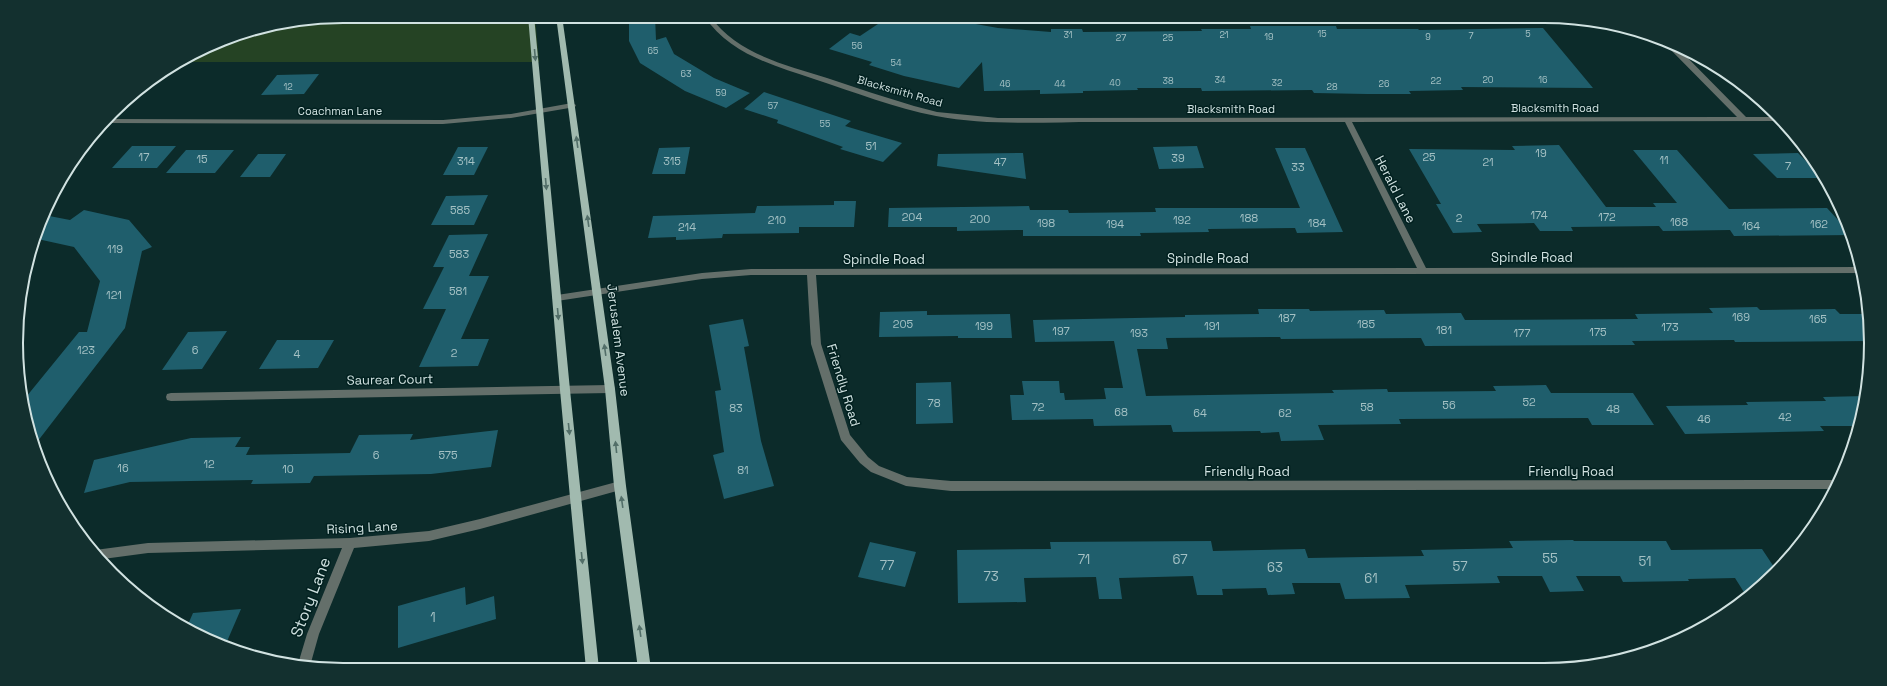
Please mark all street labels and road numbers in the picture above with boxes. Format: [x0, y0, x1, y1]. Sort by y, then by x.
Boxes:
street label: Blacksmith Road [856, 72, 944, 110]
street label: Blacksmith Road [1511, 101, 1599, 115]
street label: Blacksmith Road [1187, 102, 1275, 116]
street label: Coachman Lane [298, 104, 382, 118]
street label: Herald Lane [1371, 153, 1420, 226]
street label: Spindle Road [1491, 249, 1573, 266]
street label: Spindle Road [1167, 250, 1249, 267]
street label: Spindle Road [843, 251, 925, 268]
street label: Jerusalem Avenue [603, 283, 634, 397]
street label: Friendly Road [823, 342, 864, 429]
street label: Saurear Court [347, 370, 433, 389]
street label: Friendly Road [1204, 463, 1290, 480]
street label: Friendly Road [1528, 463, 1614, 480]
street label: Rising Lane [326, 517, 398, 538]
street label: Story Lane [286, 554, 335, 640]

